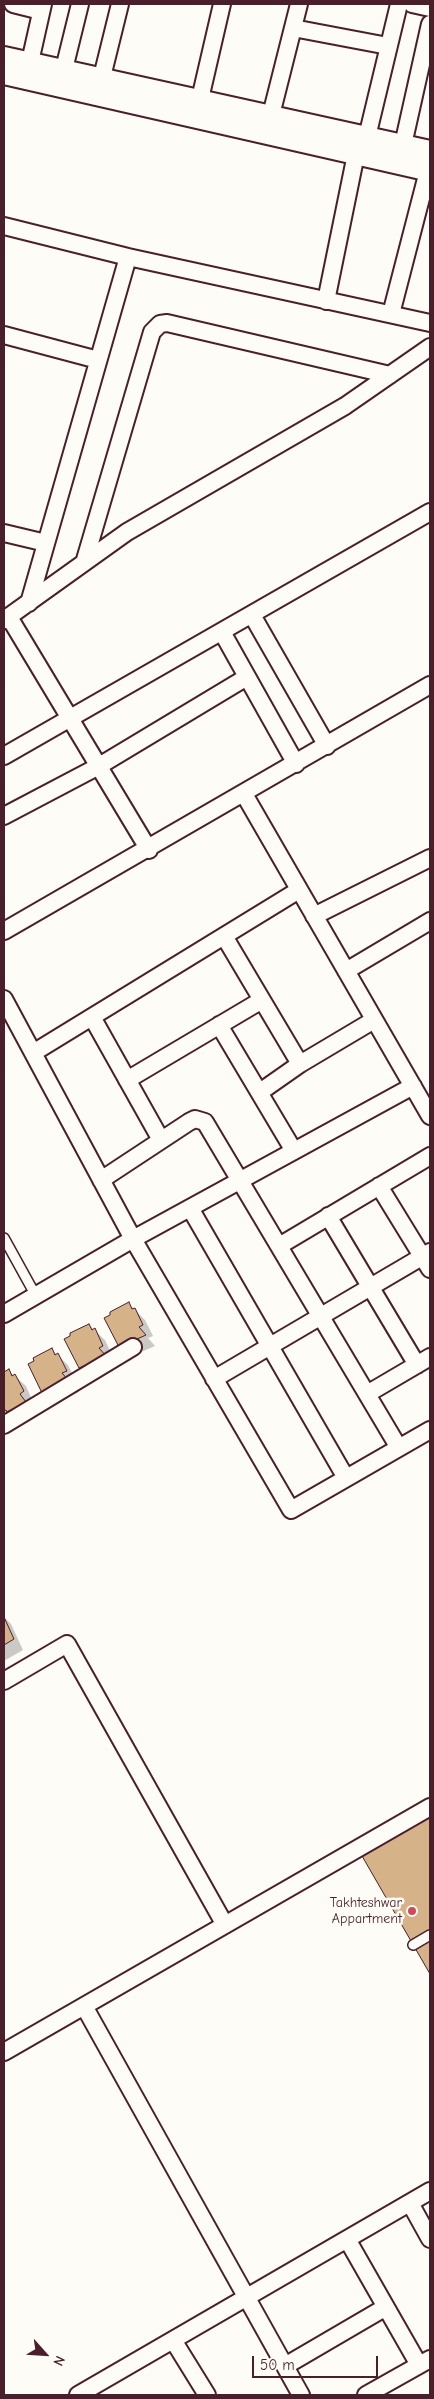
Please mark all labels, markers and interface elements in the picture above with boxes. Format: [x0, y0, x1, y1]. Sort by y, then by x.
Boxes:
place label: Takhteshwar Appartment [330, 1895, 402, 1928]
marker: Takhteshwar Appartment [406, 1905, 418, 1917]
north arrow [20, 2329, 70, 2379]
scale bar [254, 2346, 380, 2378]
text: N [49, 2353, 69, 2369]
text: 50 m [260, 2356, 295, 2374]

